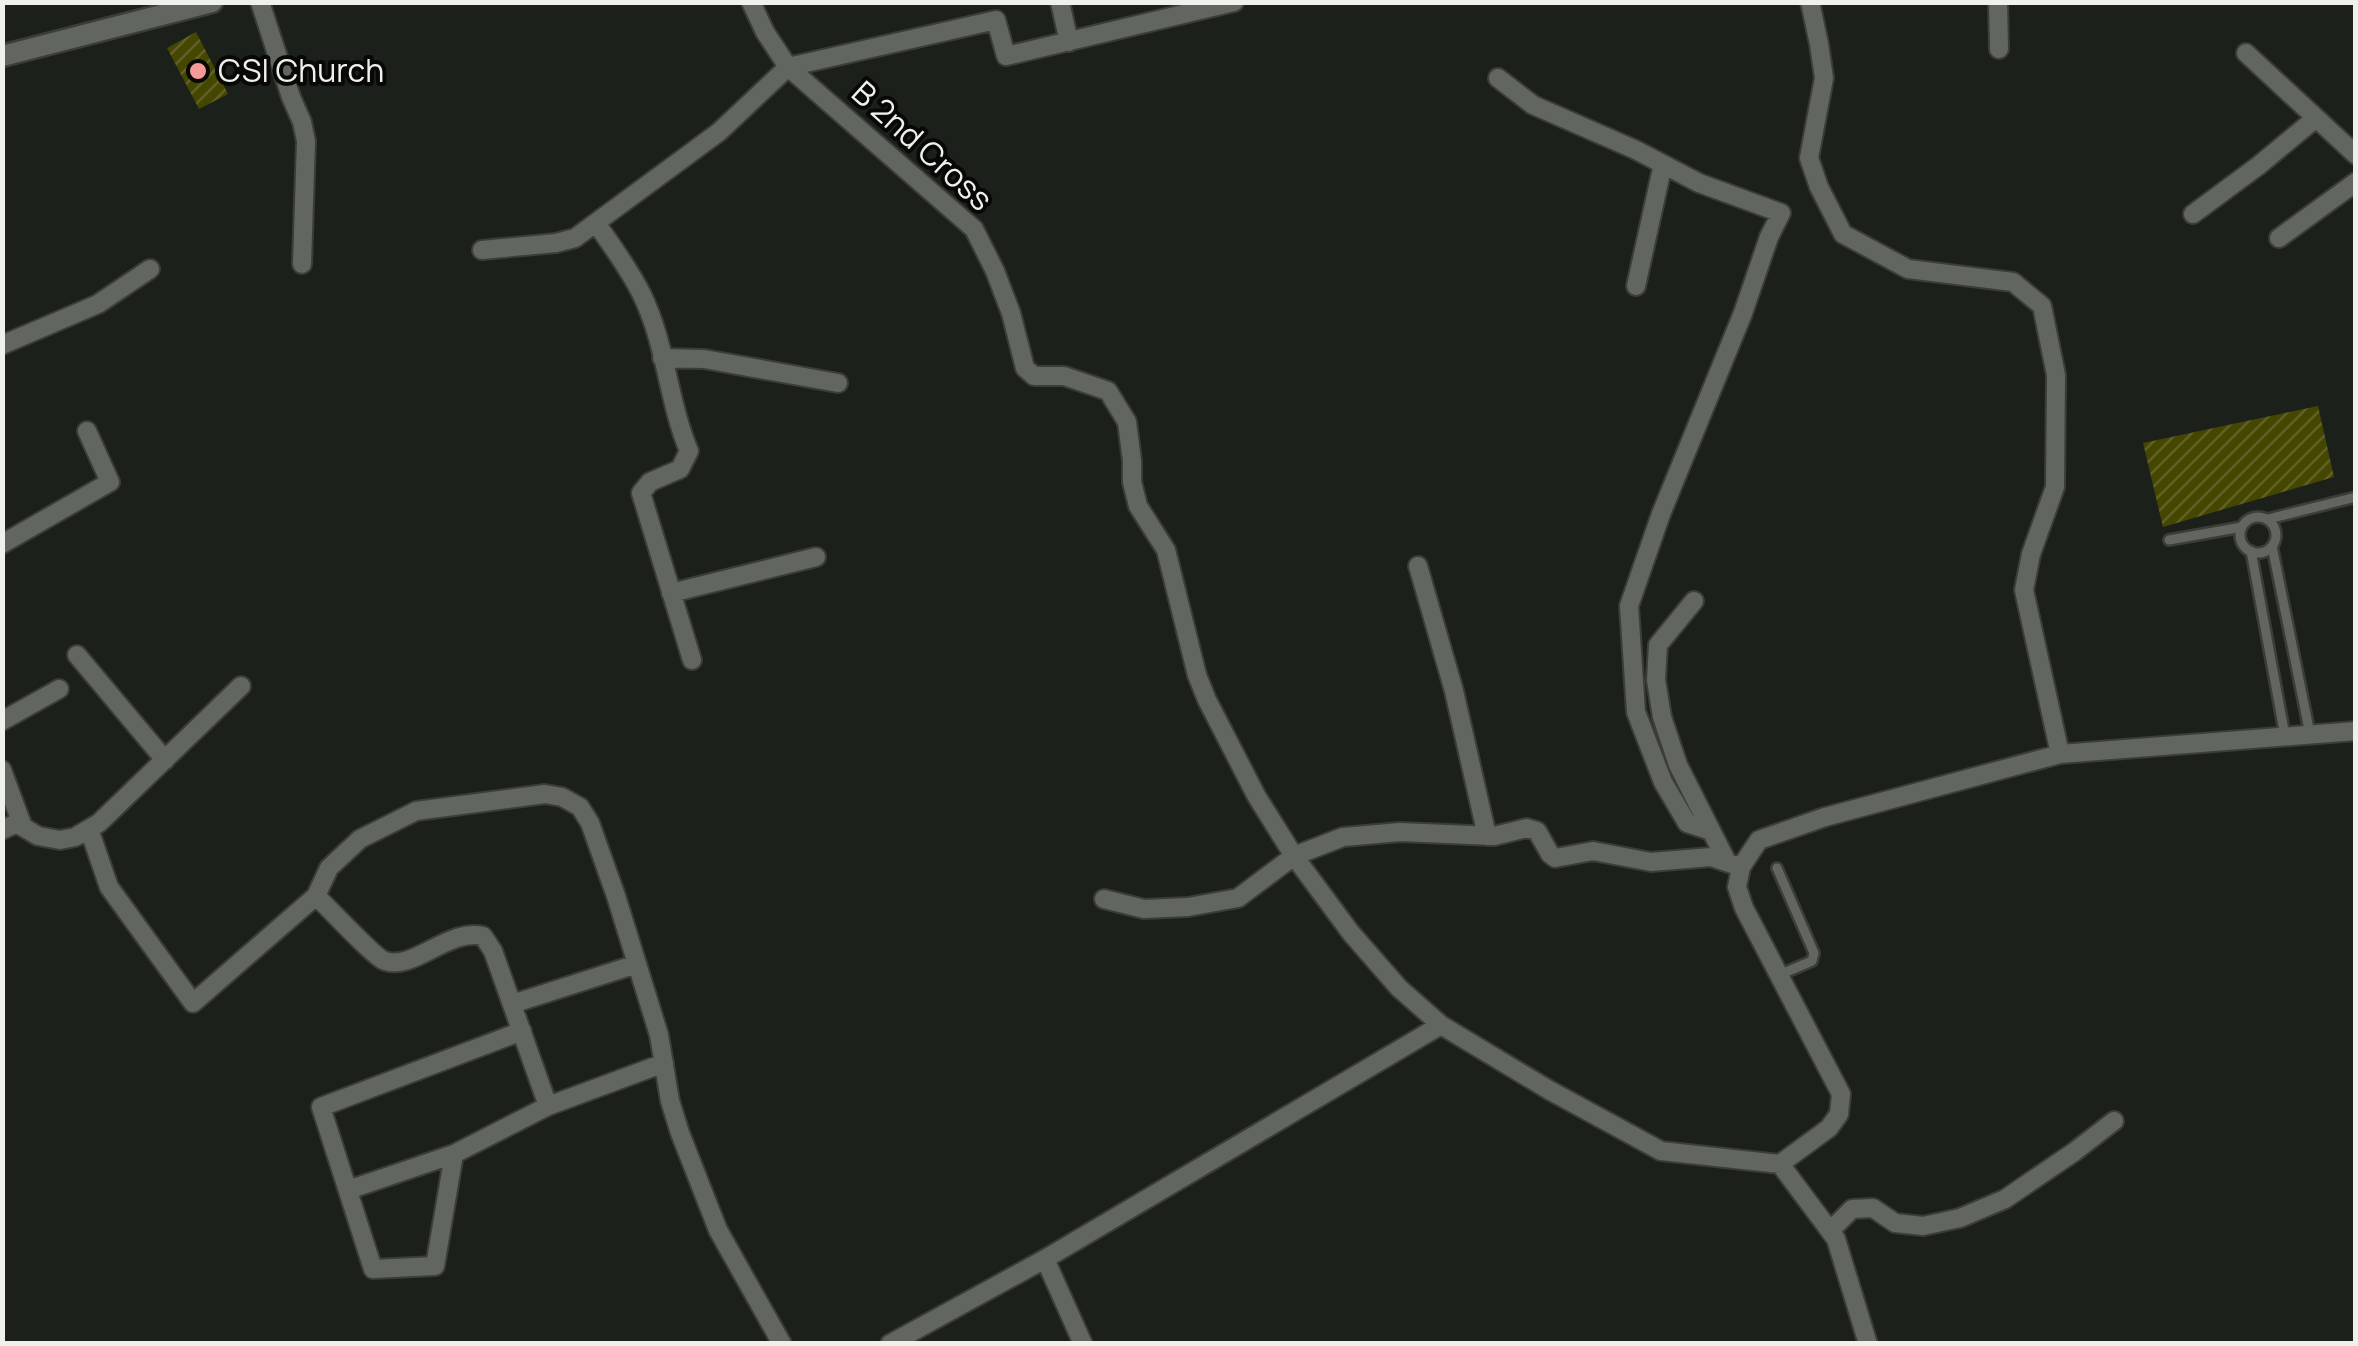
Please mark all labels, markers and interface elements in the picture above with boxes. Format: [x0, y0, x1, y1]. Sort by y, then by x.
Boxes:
place label: CSI Church [218, 48, 384, 92]
marker: CSI Church [187, 60, 209, 82]
street label: B 2nd Cross [843, 70, 1002, 220]

